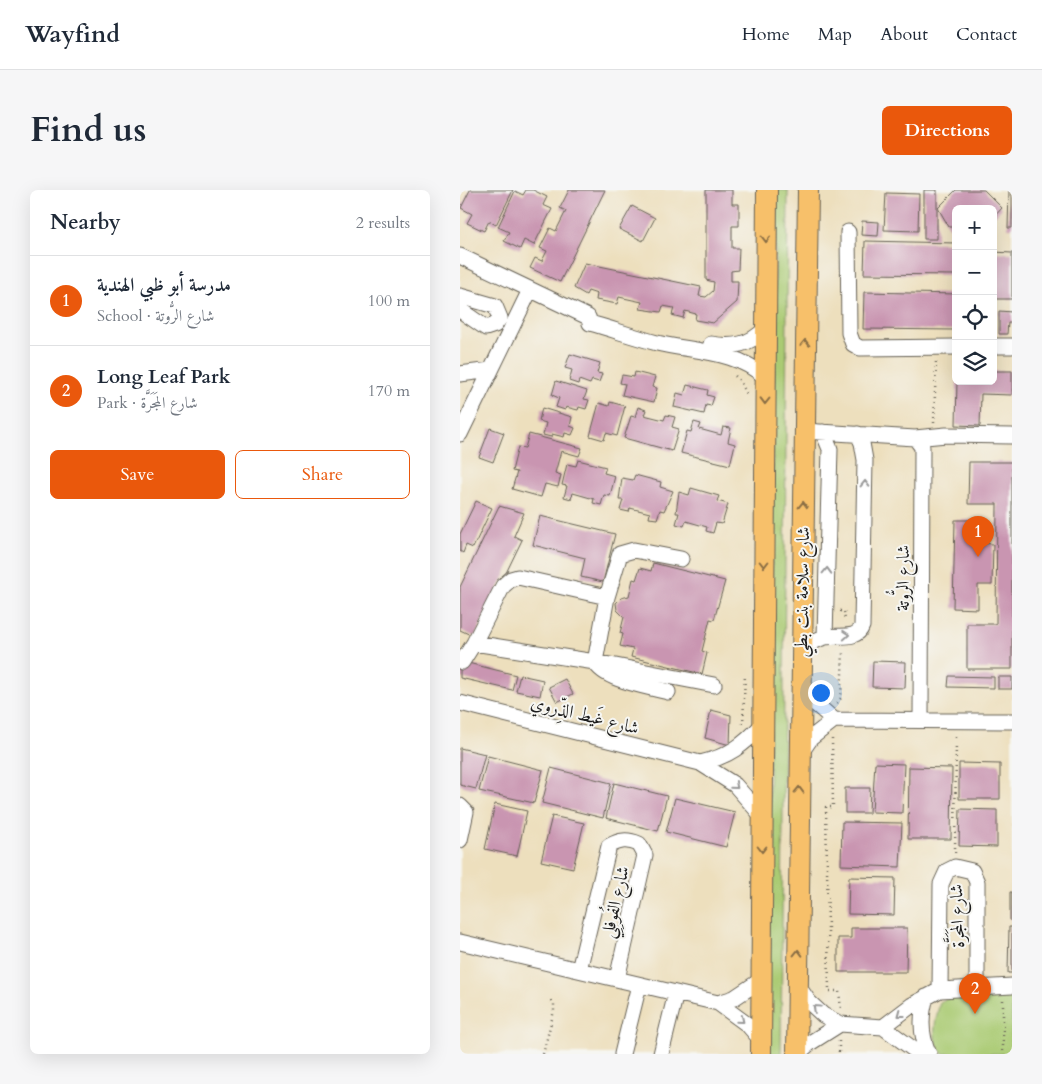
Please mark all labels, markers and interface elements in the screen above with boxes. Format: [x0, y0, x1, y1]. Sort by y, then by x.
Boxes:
text: Wayfind [25, 18, 120, 51]
text: Home [742, 22, 790, 47]
text: Map [818, 22, 852, 47]
text: About [880, 22, 928, 47]
text: Contact [956, 22, 1017, 47]
text: Find us [30, 106, 146, 154]
button: Directions [882, 106, 1012, 155]
map controls [952, 205, 997, 385]
button: + [952, 205, 997, 250]
text: Nearby [50, 208, 121, 237]
text: 2 results [356, 212, 410, 234]
one-way arrow [761, 235, 771, 243]
button: − [952, 250, 997, 295]
text: مدرسة أبو ظبي الهندية [97, 272, 231, 298]
text: 1 [62, 290, 70, 312]
text: 100 m [368, 290, 410, 312]
button: locate [952, 295, 997, 340]
text: School · شارع الرُّوتة [97, 305, 214, 327]
one-way arrow [800, 339, 810, 346]
button: layers [952, 340, 997, 385]
text: Long Leaf Park [97, 364, 230, 390]
text: 2 [62, 380, 70, 402]
text: 170 m [368, 380, 410, 402]
text: Park · شارع المَجَرَّة [97, 392, 198, 414]
one-way arrow [760, 398, 770, 405]
button: Save [50, 450, 225, 499]
button: Share [235, 450, 410, 499]
one-way arrow [859, 480, 870, 488]
one-way arrow [798, 501, 808, 509]
pin: 1 [962, 516, 994, 557]
street label: شارع سلامة بنت بطي [789, 527, 820, 658]
street label: شارع الرُّوتة [885, 545, 918, 611]
one-way arrow [759, 560, 769, 568]
one-way arrow [822, 567, 832, 574]
one-way arrow [842, 630, 850, 641]
your location [808, 680, 834, 706]
street label: شارع غَيط الذِّروي [528, 689, 642, 743]
one-way arrow [729, 780, 738, 789]
one-way arrow [794, 786, 805, 794]
one-way arrow [757, 845, 767, 853]
street label: شارع الفُوفِلِي [592, 863, 640, 942]
street label: شارع المَجَرَّة [941, 883, 973, 949]
one-way arrow [793, 949, 803, 956]
pin: 2 [959, 973, 991, 1014]
one-way arrow [812, 1005, 821, 1014]
one-way arrow [896, 1008, 906, 1017]
one-way arrow [736, 1014, 745, 1023]

